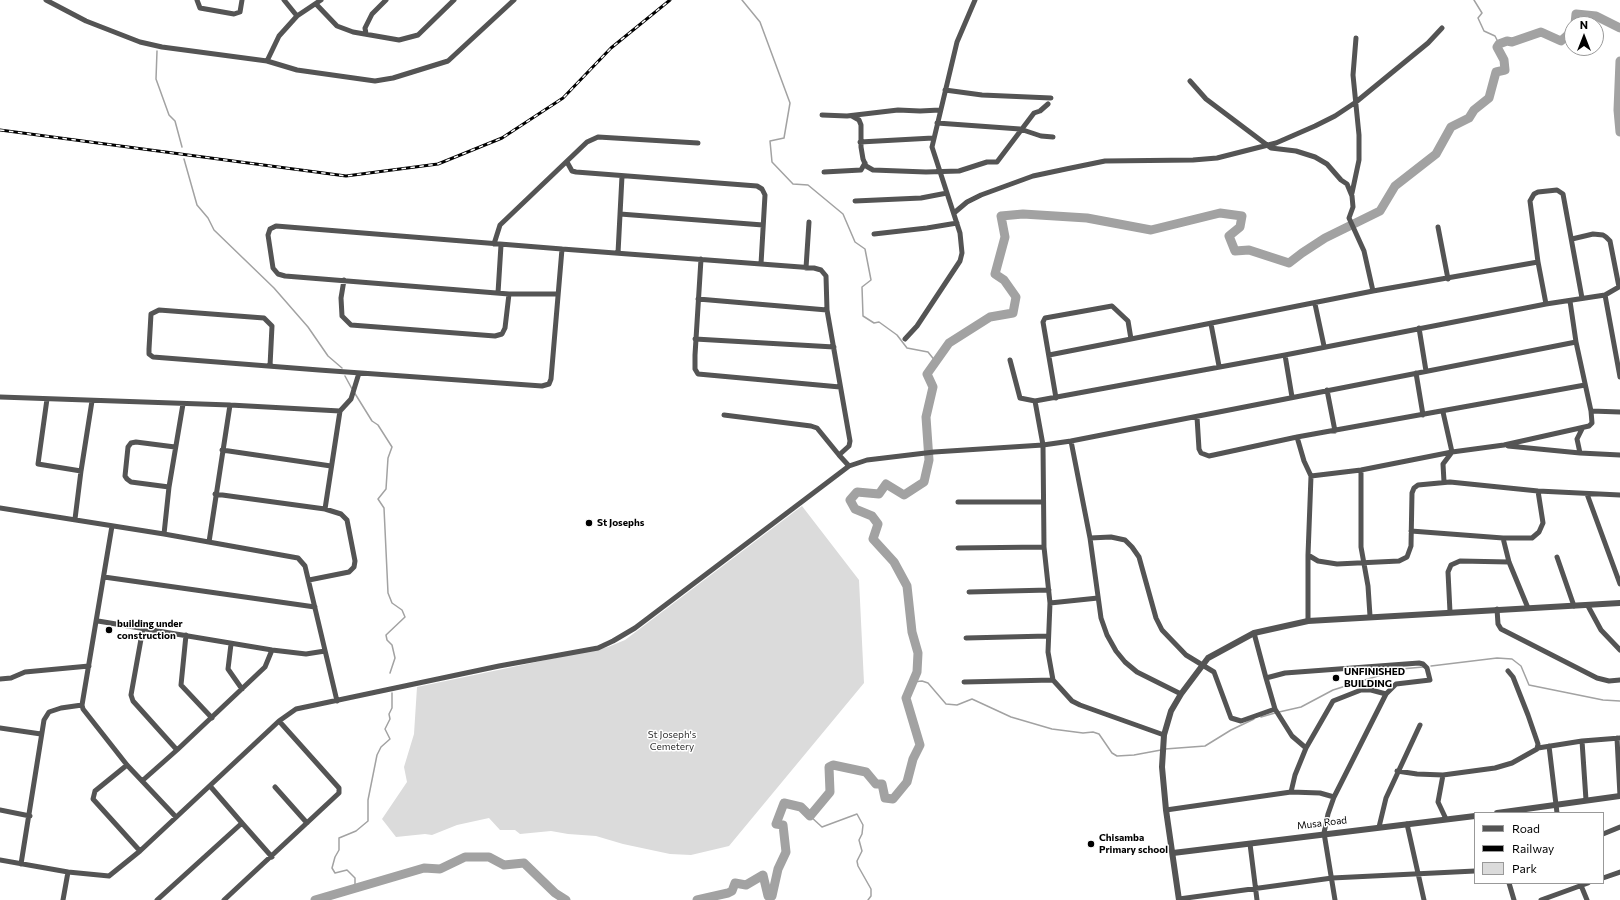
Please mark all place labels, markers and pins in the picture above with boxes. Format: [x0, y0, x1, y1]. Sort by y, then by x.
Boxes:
place label: St Josephs [597, 517, 644, 529]
marker: St Josephs [584, 518, 594, 528]
place label: building under construction [117, 618, 183, 642]
marker: building under construction [104, 625, 114, 635]
place label: UNFINISHED BUILDING [1344, 666, 1405, 690]
marker: UNFINISHED BUILDING [1331, 673, 1341, 683]
place label: Chisamba Primary school [1099, 832, 1168, 856]
marker: Chisamba Primary school [1086, 839, 1096, 849]

